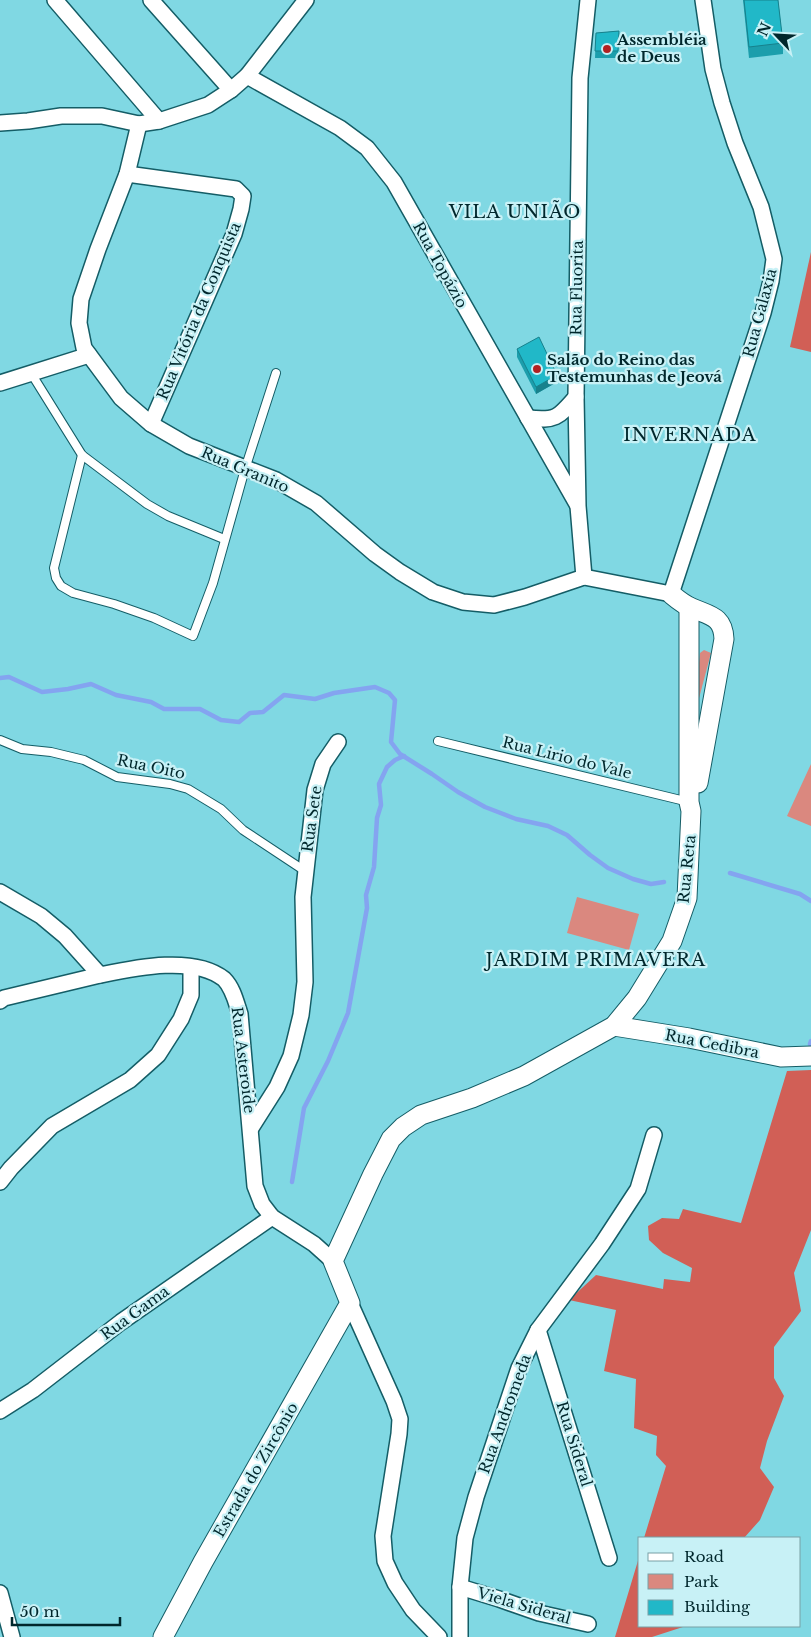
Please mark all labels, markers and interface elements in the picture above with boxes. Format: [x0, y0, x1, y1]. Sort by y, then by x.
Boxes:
north arrow [751, 10, 801, 60]
text: N [753, 20, 775, 39]
place label: Assembléia de Deus [616, 30, 707, 66]
marker: Assembléia de Deus [601, 43, 613, 55]
district label: VILA UNIÃO [448, 199, 581, 223]
street label: Rua Vitória da Conquista [152, 218, 245, 402]
street label: Rua Topázio [409, 218, 472, 311]
street label: Rua Fluorita [566, 239, 587, 336]
street label: Rua Galaxia [739, 266, 781, 359]
place label: Salão do Reino das Testemunhas de Jeová [547, 350, 722, 386]
marker: Salão do Reino das Testemunhas de Jeová [531, 363, 543, 375]
district label: INVERNADA [623, 424, 757, 446]
street label: Rua Granito [198, 442, 292, 497]
street label: Rua Lirio do Vale [501, 732, 634, 783]
street label: Rua Oito [115, 750, 187, 783]
street label: Rua Sete [297, 785, 326, 853]
street label: Rua Reta [673, 833, 700, 904]
district label: JARDIM PRIMAVERA [484, 949, 706, 971]
street label: Rua Asteroide [228, 1006, 259, 1114]
street label: Rua Cedibra [663, 1025, 761, 1062]
street label: Rua Gama [97, 1281, 173, 1344]
street label: Rua Andromeda [474, 1351, 535, 1476]
street label: Estrada do Zircônio [209, 1399, 302, 1541]
street label: Rua Sideral [553, 1399, 596, 1489]
legend [638, 1537, 801, 1627]
text: Road [684, 1547, 724, 1566]
text: Park [684, 1572, 720, 1591]
street label: Viela Sideral [474, 1583, 573, 1628]
scale bar [12, 1594, 120, 1626]
text: Building [684, 1597, 751, 1616]
text: 50 m [20, 1602, 60, 1621]

